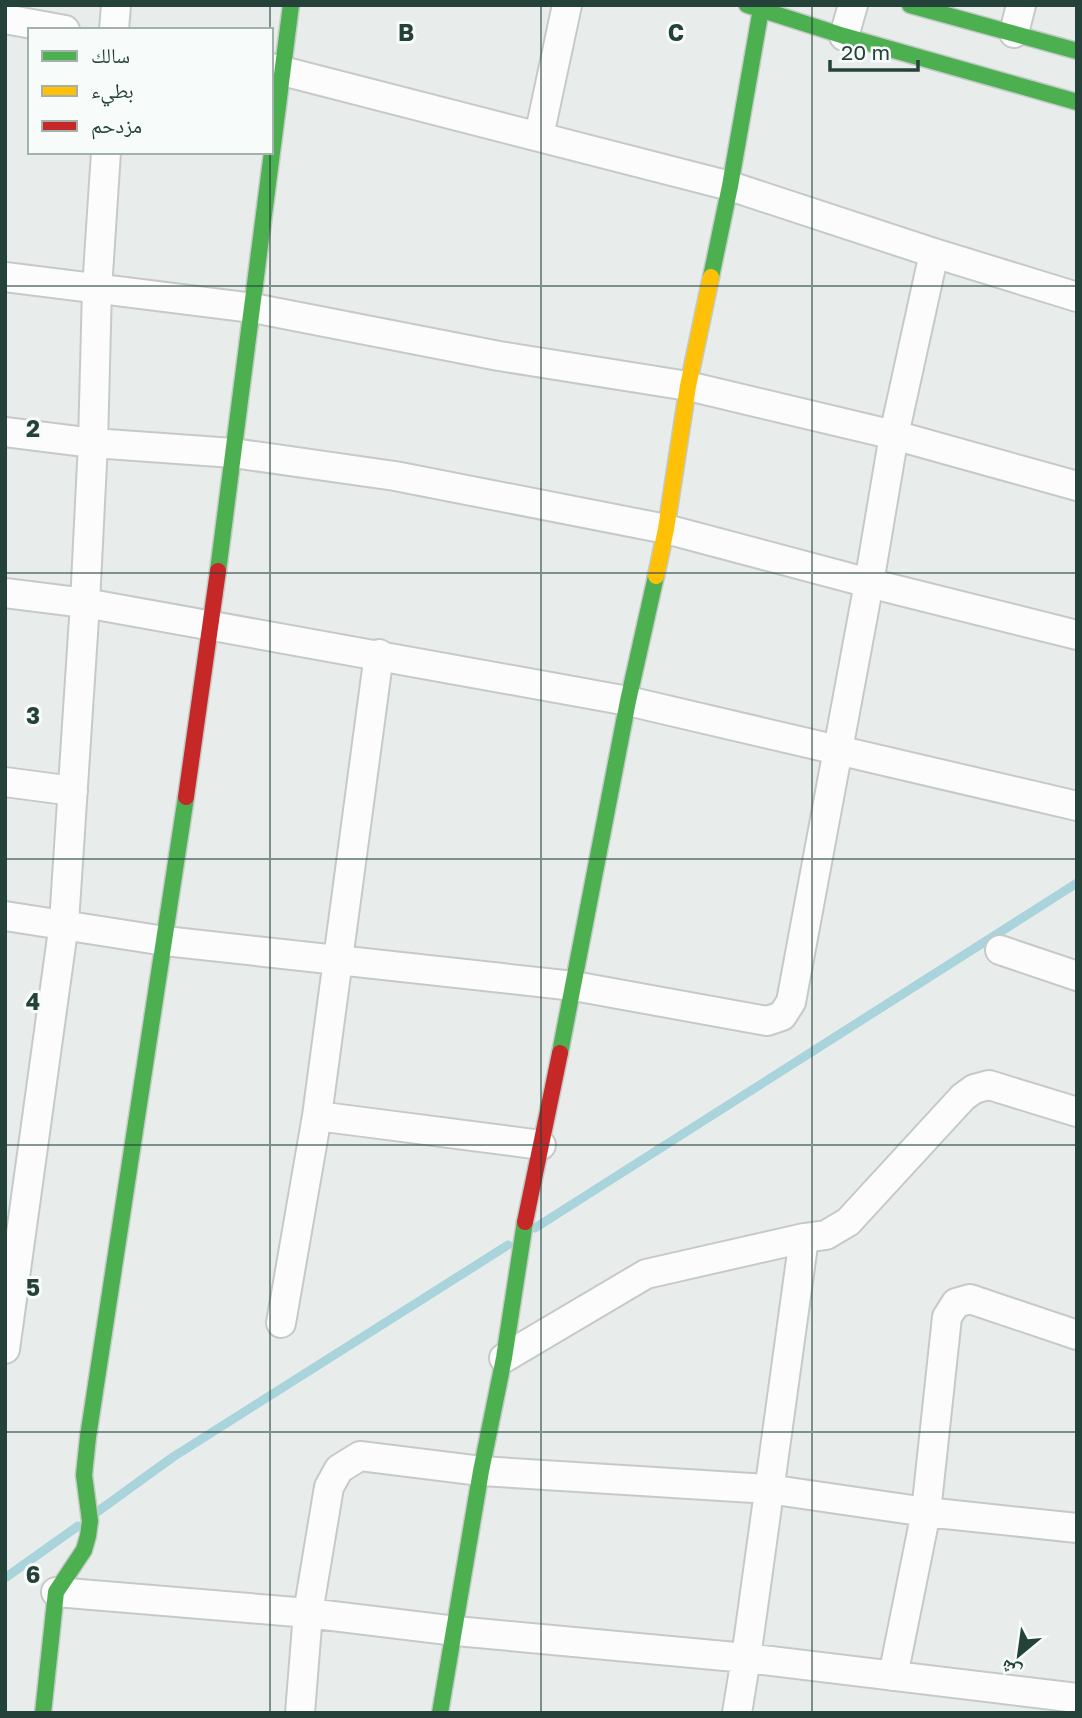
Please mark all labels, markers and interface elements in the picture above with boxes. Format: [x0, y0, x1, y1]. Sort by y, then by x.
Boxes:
text: B [398, 18, 414, 46]
text: C [668, 18, 684, 46]
legend [28, 28, 273, 154]
scale bar [830, 28, 918, 72]
text: 20 m [841, 39, 890, 65]
text: سالك [91, 42, 130, 68]
text: بطيء [91, 77, 134, 107]
text: مزدحم [91, 112, 142, 140]
text: 2 [26, 414, 40, 442]
text: 3 [26, 701, 40, 729]
text: 4 [26, 987, 40, 1015]
text: 5 [26, 1273, 40, 1301]
text: 6 [26, 1560, 40, 1588]
north arrow [984, 1620, 1054, 1690]
text: ش [996, 1654, 1025, 1685]

